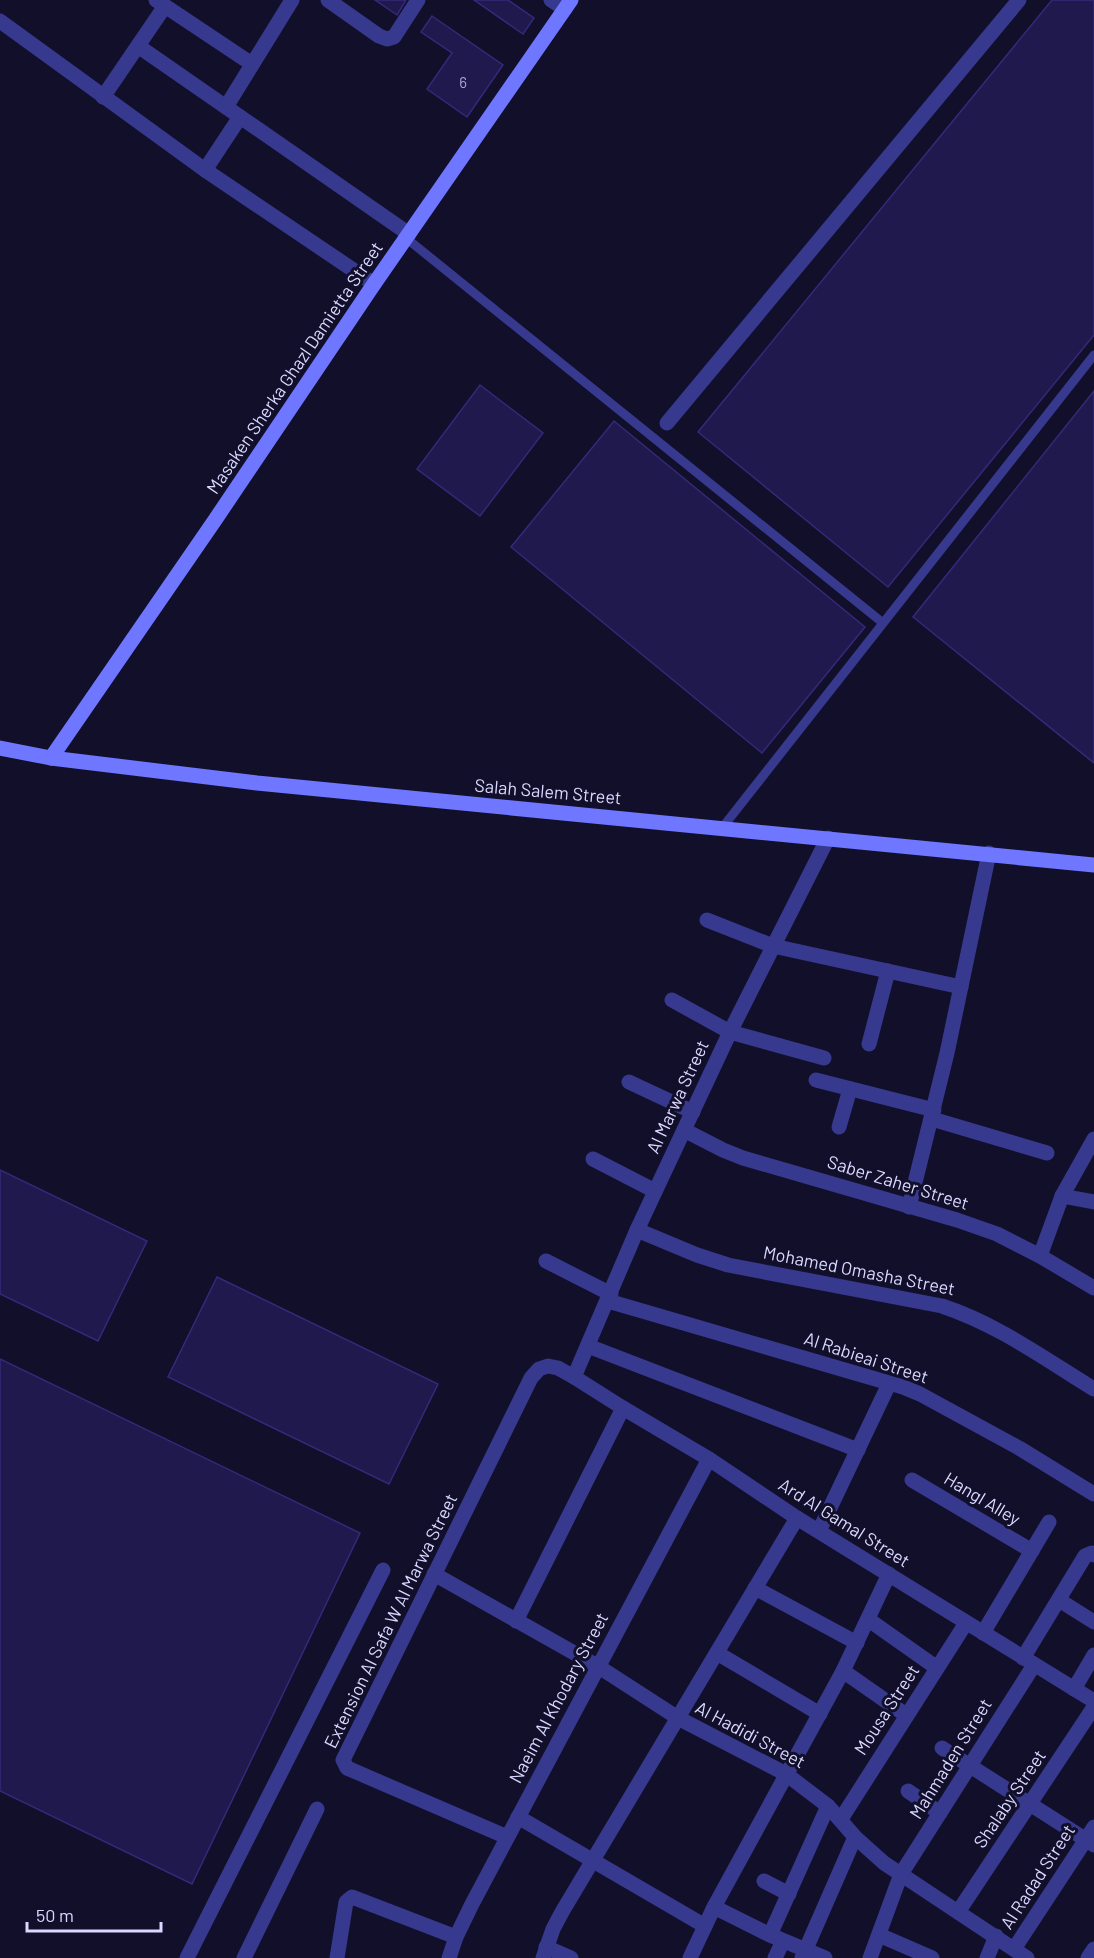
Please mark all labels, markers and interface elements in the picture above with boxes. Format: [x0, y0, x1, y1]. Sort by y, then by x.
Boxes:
house number: 6 [459, 73, 467, 91]
street label: Masaken Sherka Ghazl Damietta Street [201, 237, 387, 498]
street label: Salah Salem Street [474, 774, 622, 808]
street label: Al Marwa Street [641, 1036, 713, 1157]
street label: Saber Zaher Street [825, 1150, 972, 1214]
street label: Mohamed Omasha Street [761, 1241, 957, 1299]
street label: Al Rabieai Street [801, 1327, 931, 1387]
street label: Hangl Alley [940, 1467, 1025, 1529]
street label: Ard Al Gamal Street [775, 1473, 914, 1571]
street label: Extension Al Safa W Al Marwa Street [319, 1490, 461, 1751]
street label: Naeim Al Khodary Street [504, 1608, 612, 1787]
street label: Mousa Street [849, 1660, 923, 1759]
street label: Mahmaden Street [904, 1694, 996, 1823]
street label: Al Hadidi Street [692, 1696, 809, 1772]
street label: Shalaby Street [968, 1745, 1050, 1852]
street label: Al Radad Street [995, 1820, 1079, 1933]
scale bar [27, 1895, 160, 1933]
text: 50 m [36, 1904, 74, 1926]

